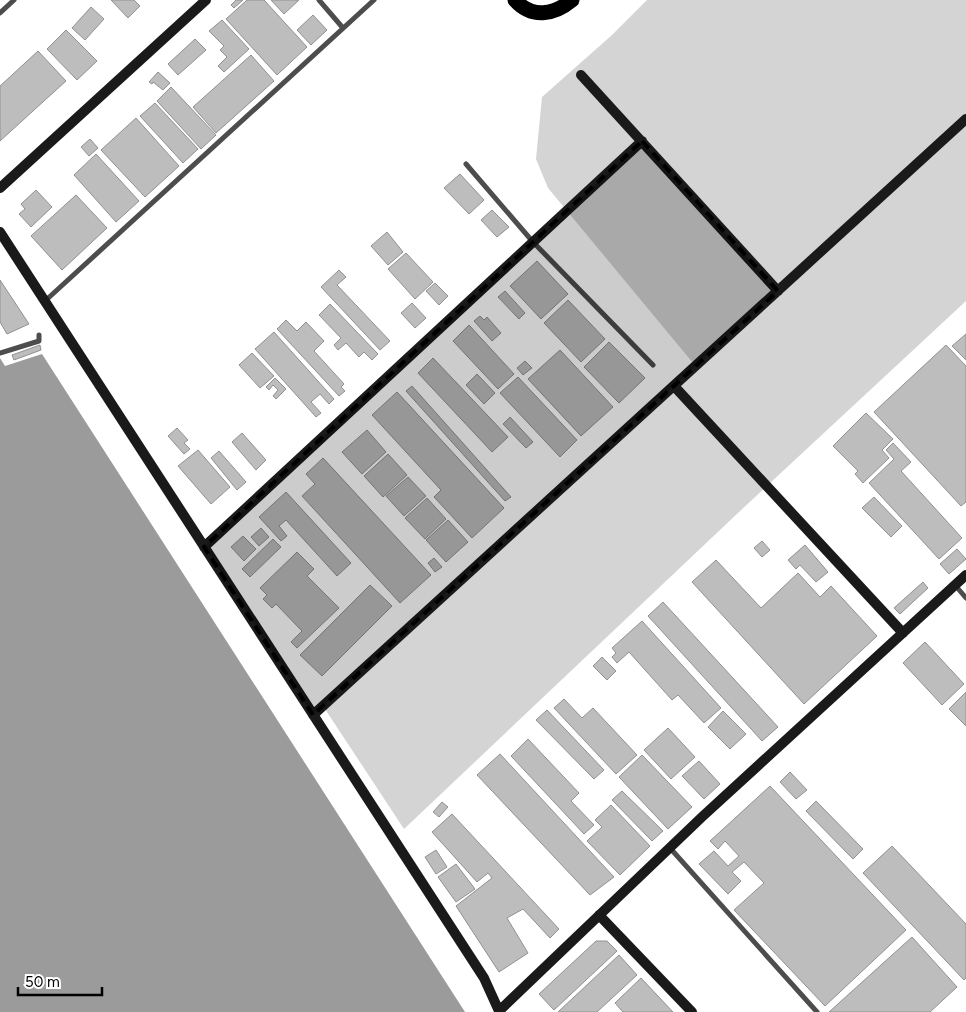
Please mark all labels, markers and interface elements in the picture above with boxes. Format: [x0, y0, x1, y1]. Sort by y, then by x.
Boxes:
scale bar [18, 964, 101, 996]
text: 50 m [25, 973, 60, 991]

